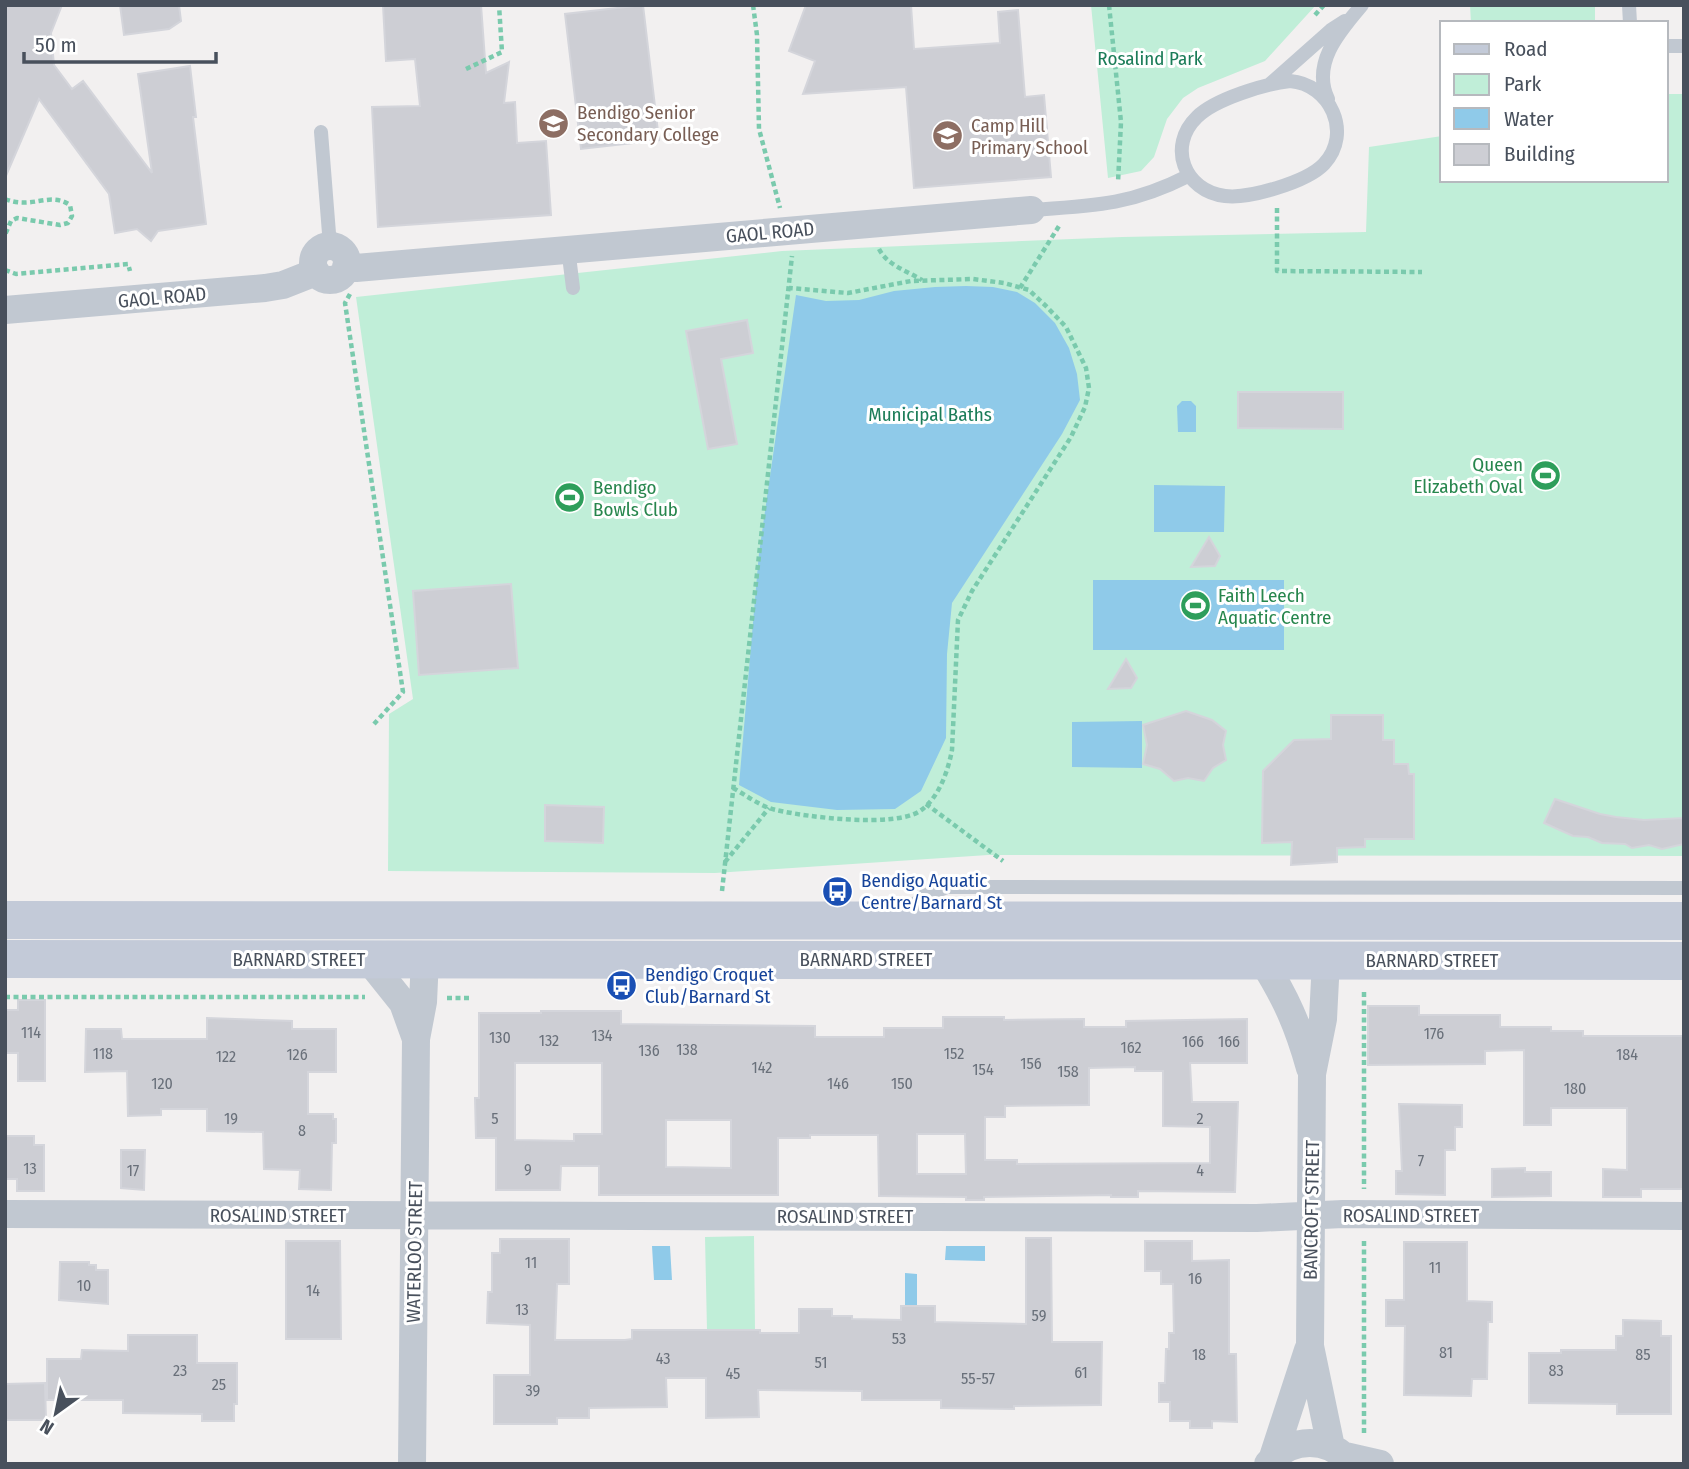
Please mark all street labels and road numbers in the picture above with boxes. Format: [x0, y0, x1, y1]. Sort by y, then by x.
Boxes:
street label: GAOL ROAD [725, 217, 815, 248]
street label: GAOL ROAD [117, 282, 207, 313]
street label: BARNARD STREET [233, 948, 366, 971]
street label: BARNARD STREET [800, 948, 933, 971]
street label: BARNARD STREET [1366, 949, 1499, 972]
street label: BANCROFT STREET [1299, 1140, 1324, 1280]
street label: WATERLOO STREET [402, 1181, 427, 1323]
street label: ROSALIND STREET [210, 1204, 347, 1227]
street label: ROSALIND STREET [1343, 1204, 1480, 1227]
street label: ROSALIND STREET [777, 1205, 914, 1228]

